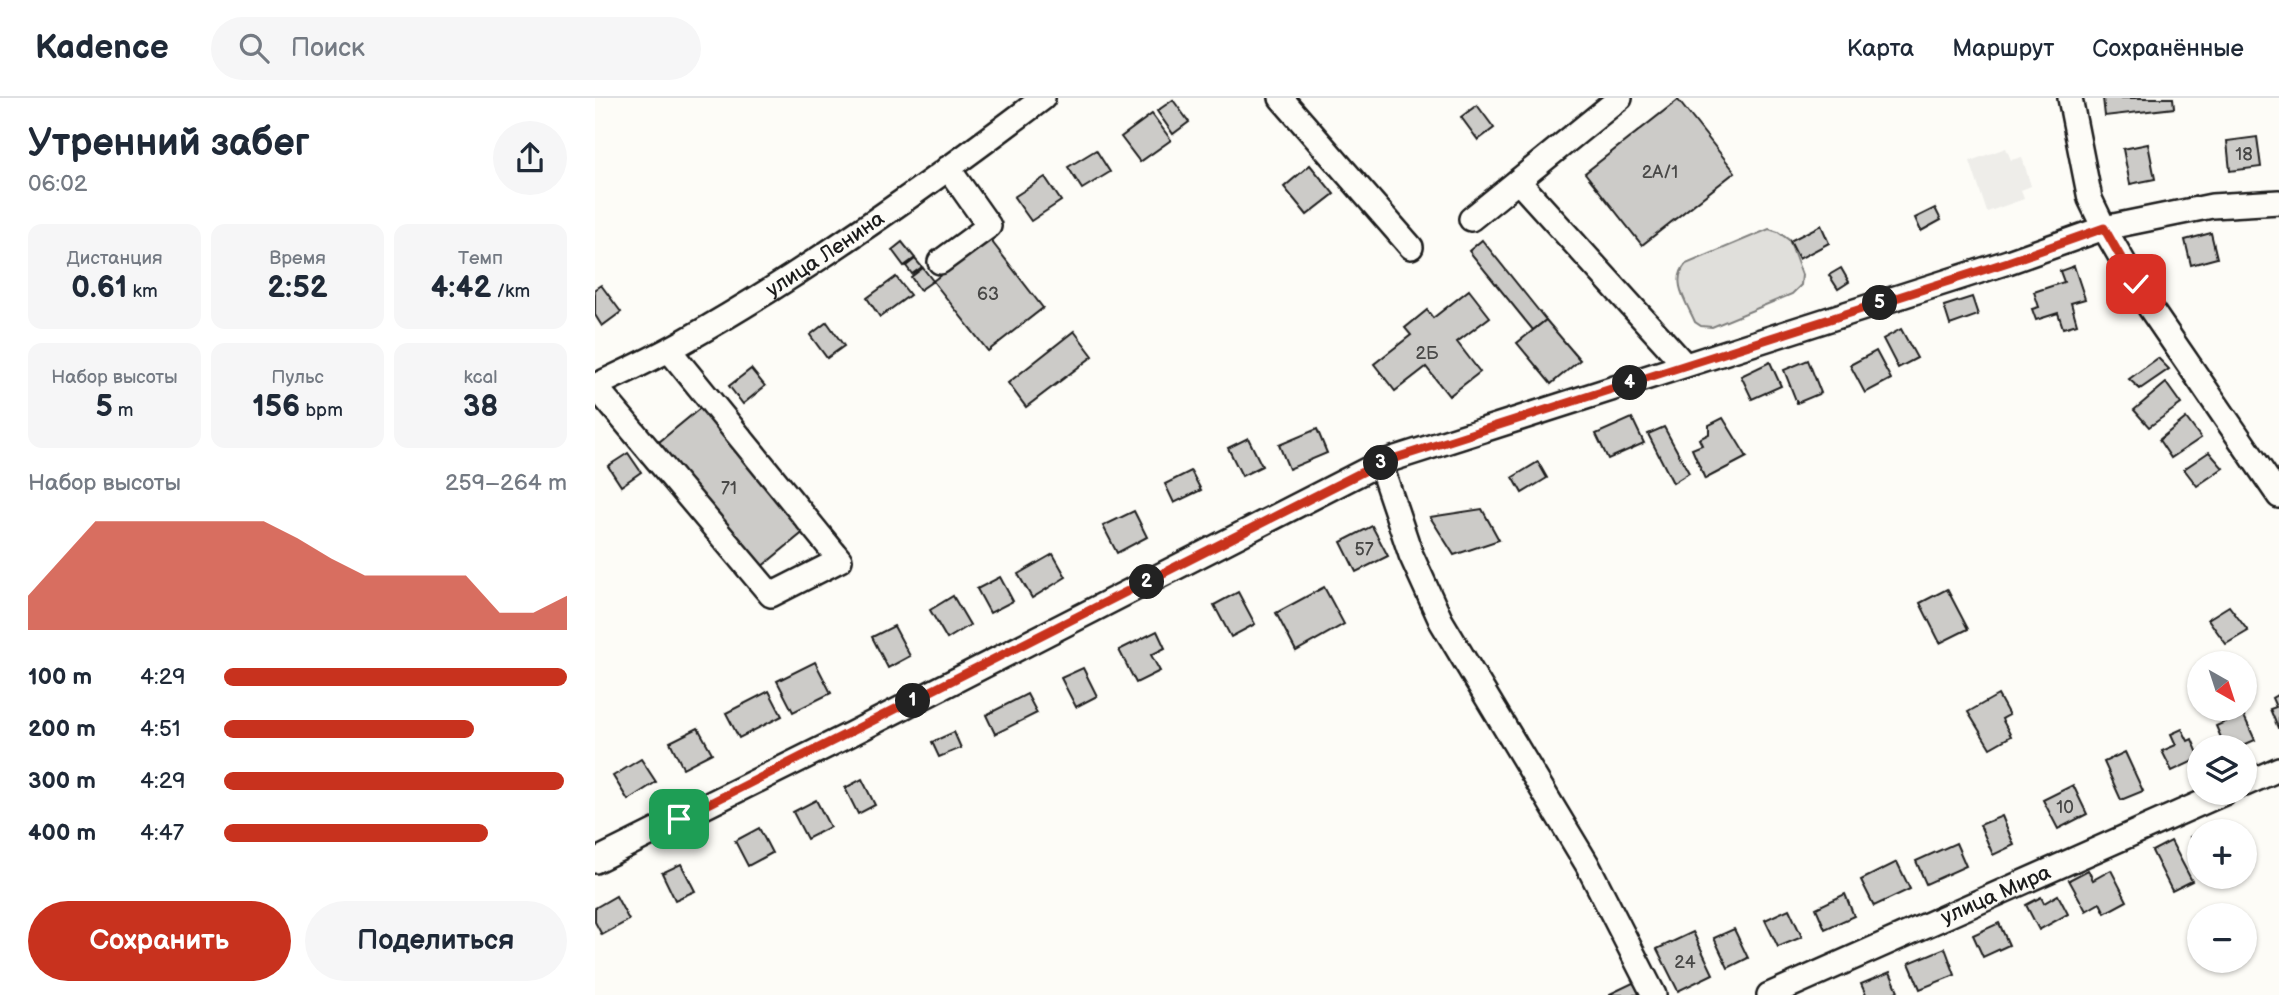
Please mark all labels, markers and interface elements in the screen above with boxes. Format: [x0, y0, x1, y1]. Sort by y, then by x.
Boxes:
search box [211, 17, 701, 80]
text: Kadence [35, 28, 169, 68]
icon: search [235, 29, 273, 67]
text: Поиск [291, 33, 365, 64]
text: Карта [1847, 34, 1914, 63]
text: Маршрут [1952, 34, 2054, 63]
text: Сохранённые [2092, 34, 2244, 63]
text: Утренний забег [28, 121, 310, 166]
button: share [493, 121, 567, 195]
house number: 18 [2235, 144, 2253, 165]
house number: 2А/1 [1642, 162, 1678, 183]
text: 06:02 [28, 170, 87, 198]
street label: улица Ленина [761, 205, 889, 302]
text: Дистанция [66, 247, 163, 270]
text: Время [269, 247, 326, 270]
text: Темп [458, 247, 503, 270]
pin [2106, 254, 2166, 314]
icon: check [2117, 265, 2155, 303]
text: 0.61 [71, 270, 127, 306]
text: 2:52 [267, 270, 328, 306]
text: 4:42 [431, 270, 491, 306]
text: km [127, 280, 158, 303]
text: /km [491, 280, 530, 303]
house number: 63 [977, 284, 999, 305]
pin: 5 [1863, 286, 1897, 320]
text: 5 [1874, 291, 1885, 314]
house number: 2Б [1415, 343, 1439, 364]
text: Набор высоты [51, 366, 178, 389]
text: Пульс [271, 366, 324, 389]
text: kcal [463, 366, 498, 389]
pin: 4 [1613, 366, 1647, 400]
text: 4 [1624, 371, 1635, 394]
text: 5 [95, 389, 113, 425]
text: 156 [252, 389, 300, 425]
text: 38 [463, 389, 498, 425]
text: m [113, 399, 134, 422]
text: bpm [300, 399, 343, 422]
pin: 3 [1363, 446, 1399, 480]
text: 3 [1375, 451, 1386, 474]
text: Набор высоты [28, 469, 181, 497]
text: 259–264 m [445, 469, 567, 497]
house number: 71 [721, 478, 737, 499]
house number: 57 [1354, 539, 1374, 560]
pin: 2 [1129, 564, 1165, 600]
text: 2 [1141, 570, 1152, 593]
north arrow [2187, 651, 2257, 721]
map controls [2187, 651, 2257, 973]
text: 100 m [28, 663, 92, 691]
text: 4:29 [140, 663, 186, 691]
pin: 1 [895, 684, 931, 718]
text: 1 [909, 689, 917, 712]
text: 200 m [28, 715, 96, 743]
text: 4:51 [140, 715, 181, 743]
button: layers [2187, 735, 2257, 805]
text: 300 m [28, 767, 96, 795]
text: 4:29 [140, 767, 186, 795]
pin [649, 789, 709, 849]
house number: 10 [2056, 797, 2074, 818]
icon: arrive [660, 800, 698, 838]
text: 400 m [28, 819, 96, 847]
text: 4:47 [140, 819, 184, 847]
button: + [2187, 819, 2257, 889]
street label: улица Мира [1937, 859, 2055, 930]
button: Сохранить [28, 901, 291, 981]
button: Поделиться [305, 901, 567, 981]
button: − [2187, 903, 2257, 973]
house number: 24 [1674, 952, 1696, 973]

